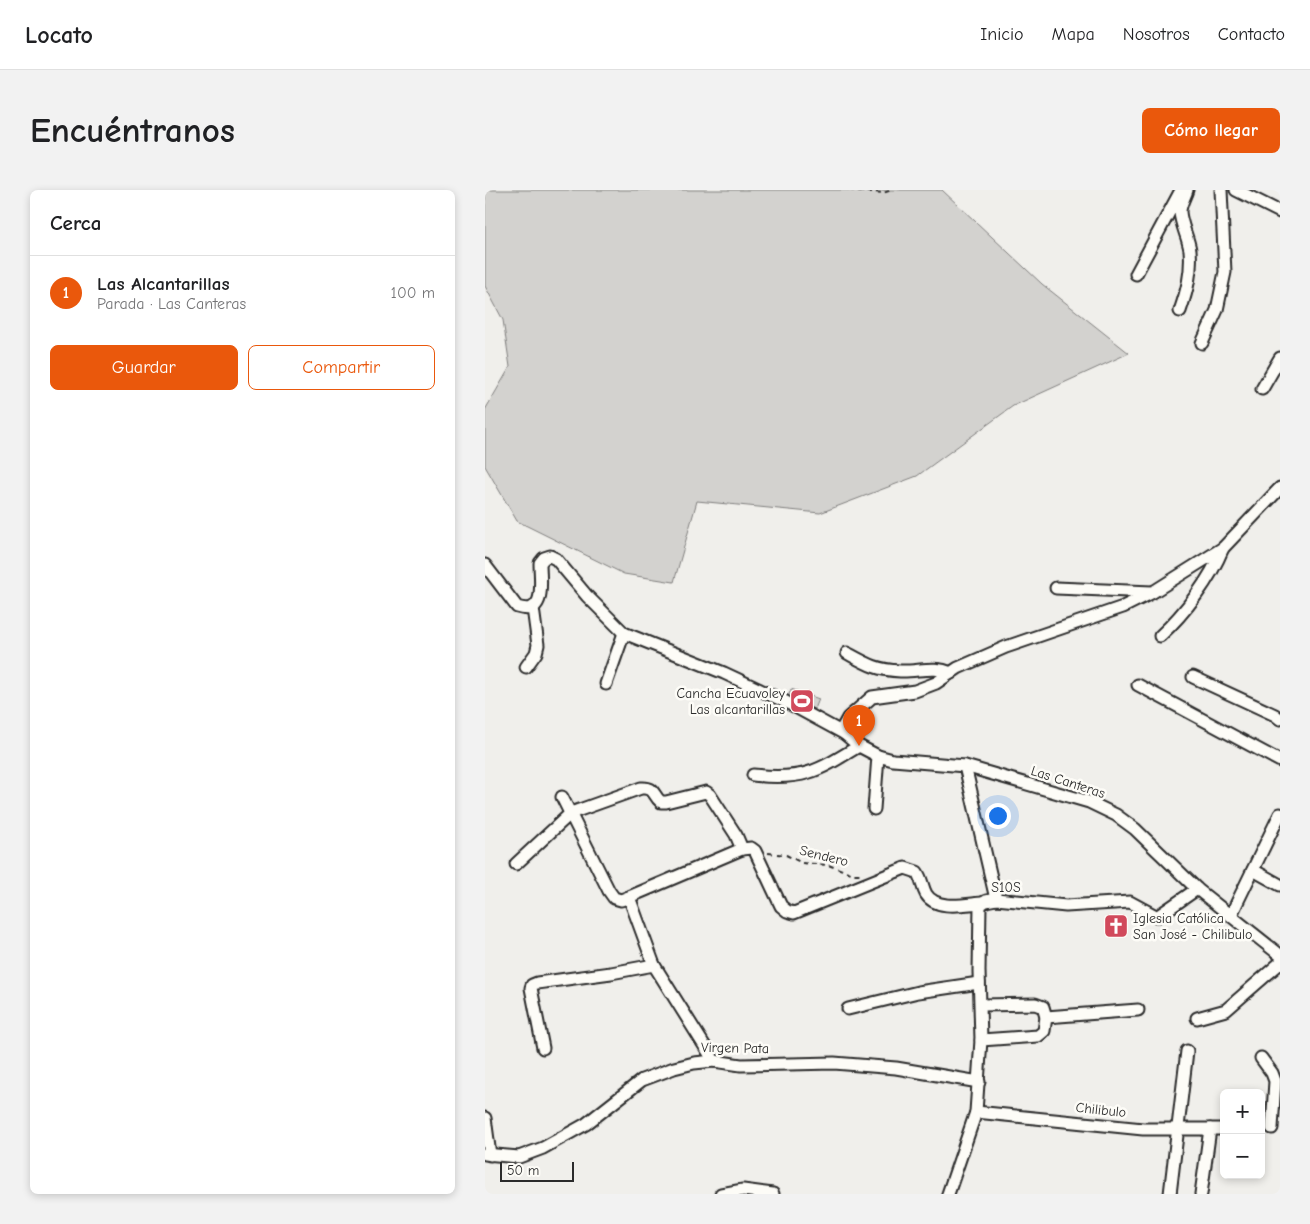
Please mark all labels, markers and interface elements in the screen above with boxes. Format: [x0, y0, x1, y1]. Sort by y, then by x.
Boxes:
text: Locato [25, 21, 93, 49]
text: Inicio [980, 24, 1024, 45]
text: Mapa [1052, 24, 1095, 45]
text: Nosotros [1123, 24, 1190, 45]
text: Contacto [1218, 24, 1285, 45]
button: Cómo llegar [1142, 108, 1280, 153]
text: Encuéntranos [30, 110, 235, 151]
text: Cerca [50, 211, 101, 235]
text: Las Alcantarillas [97, 273, 230, 295]
text: 1 [63, 284, 69, 302]
text: 100 m [391, 284, 435, 302]
text: Parada · Las Canteras [97, 295, 246, 313]
button: Guardar [50, 345, 238, 390]
button: Compartir [248, 345, 435, 390]
place label: Cancha Ecuavoley Las alcantarillas [676, 685, 786, 718]
sports icon: Cancha Ecuavoley Las alcantarillas [789, 688, 815, 714]
pin: 1 [843, 705, 875, 746]
street label: Las Canteras [1029, 762, 1107, 802]
your location [985, 803, 1011, 829]
street label: Sendero [798, 842, 850, 870]
street label: S10S [991, 879, 1021, 896]
place label: Iglesia Católica San José - Chilibulo [1133, 910, 1253, 943]
church icon: Iglesia Católica San José - Chilibulo [1103, 913, 1129, 939]
street label: Virgen Pata [701, 1039, 769, 1057]
map controls [1220, 1089, 1265, 1179]
button: + [1220, 1089, 1265, 1134]
street label: Chilibulo [1075, 1099, 1127, 1121]
button: − [1220, 1134, 1265, 1179]
scale bar [500, 1159, 574, 1182]
text: 50 m [507, 1162, 539, 1179]

